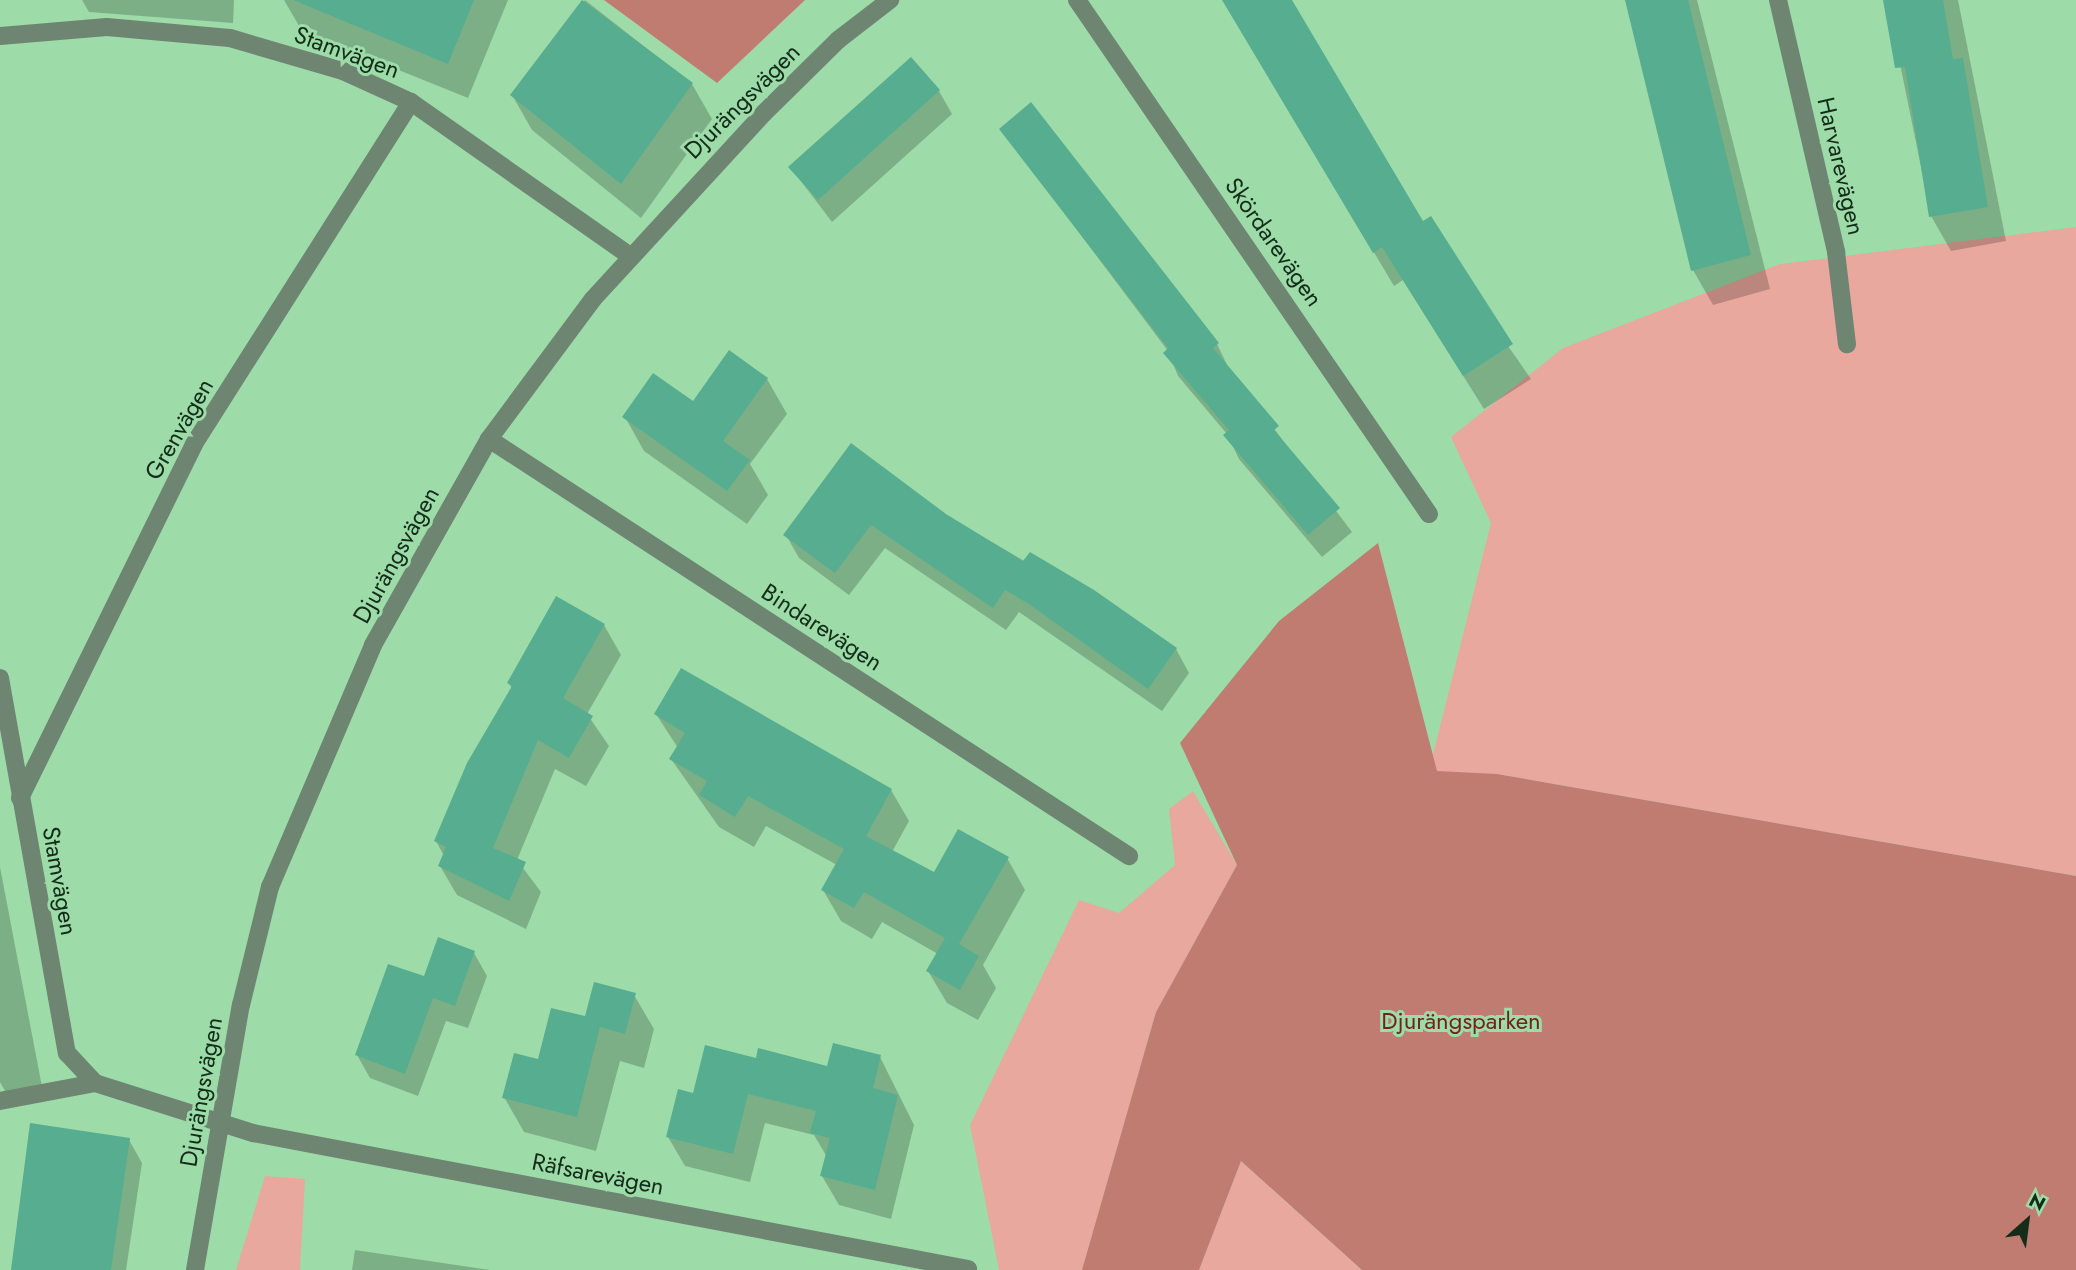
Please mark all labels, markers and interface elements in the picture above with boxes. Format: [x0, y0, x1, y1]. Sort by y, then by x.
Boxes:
street label: Stamvägen [290, 20, 404, 84]
street label: Djurängsvägen [678, 37, 806, 165]
street label: Harvarevägen [1811, 94, 1871, 238]
street label: Skördarevägen [1219, 172, 1329, 312]
street label: Grenvägen [138, 373, 220, 485]
street label: Djurängsvägen [347, 482, 445, 628]
street label: Bindarevägen [756, 577, 888, 677]
street label: Stamvägen [36, 824, 84, 938]
park label: Djurängsparken [1381, 1007, 1541, 1035]
street label: Djurängsvägen [174, 1015, 228, 1169]
street label: Räfsarevägen [530, 1147, 666, 1201]
north arrow [1992, 1186, 2062, 1256]
text: N [2024, 1187, 2050, 1217]

